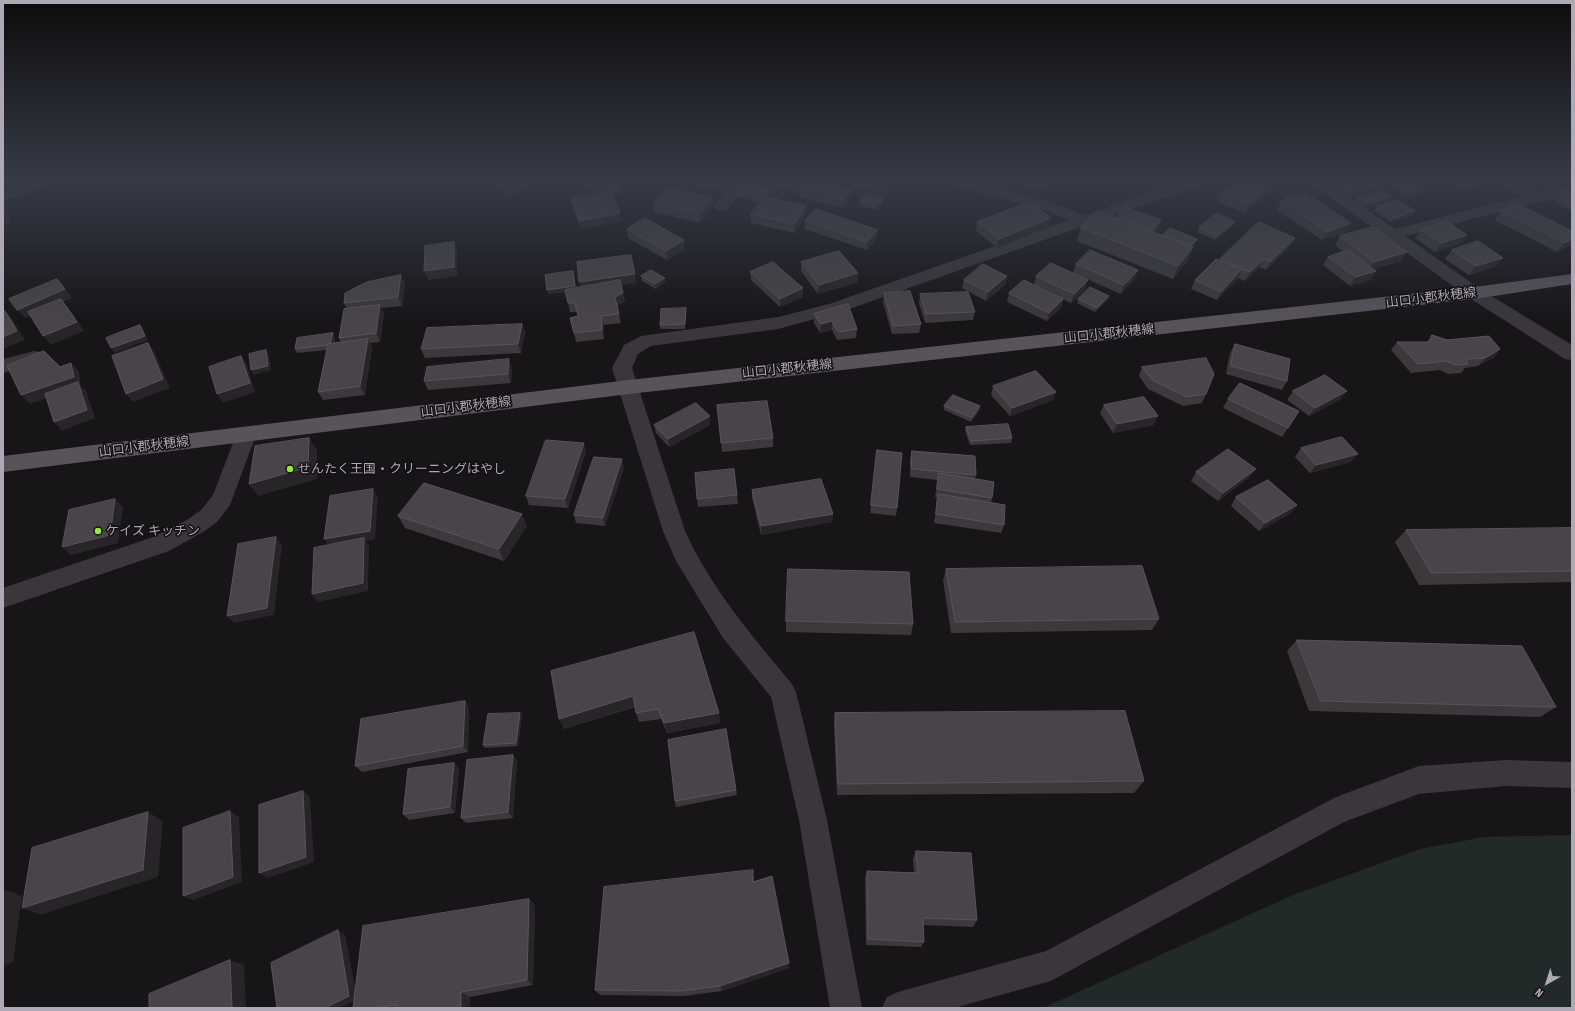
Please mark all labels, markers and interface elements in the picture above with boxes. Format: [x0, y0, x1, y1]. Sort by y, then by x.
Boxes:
street label: 山口小郡秋穂線 [1385, 285, 1477, 311]
street label: 山口小郡秋穂線 [1063, 321, 1155, 347]
street label: 山口小郡秋穂線 [741, 356, 833, 382]
street label: 山口小郡秋穂線 [420, 394, 512, 420]
street label: 山口小郡秋穂線 [98, 434, 190, 460]
place label: せんたく王国・クリーニングはやし [298, 461, 506, 477]
marker: せんたく王国・クリーニングはやし [285, 464, 295, 474]
place label: ケイズ キッチン [106, 523, 200, 539]
marker: ケイズ キッチン [93, 526, 103, 536]
north arrow [1527, 963, 1567, 1003]
text: N [1532, 986, 1546, 1000]

